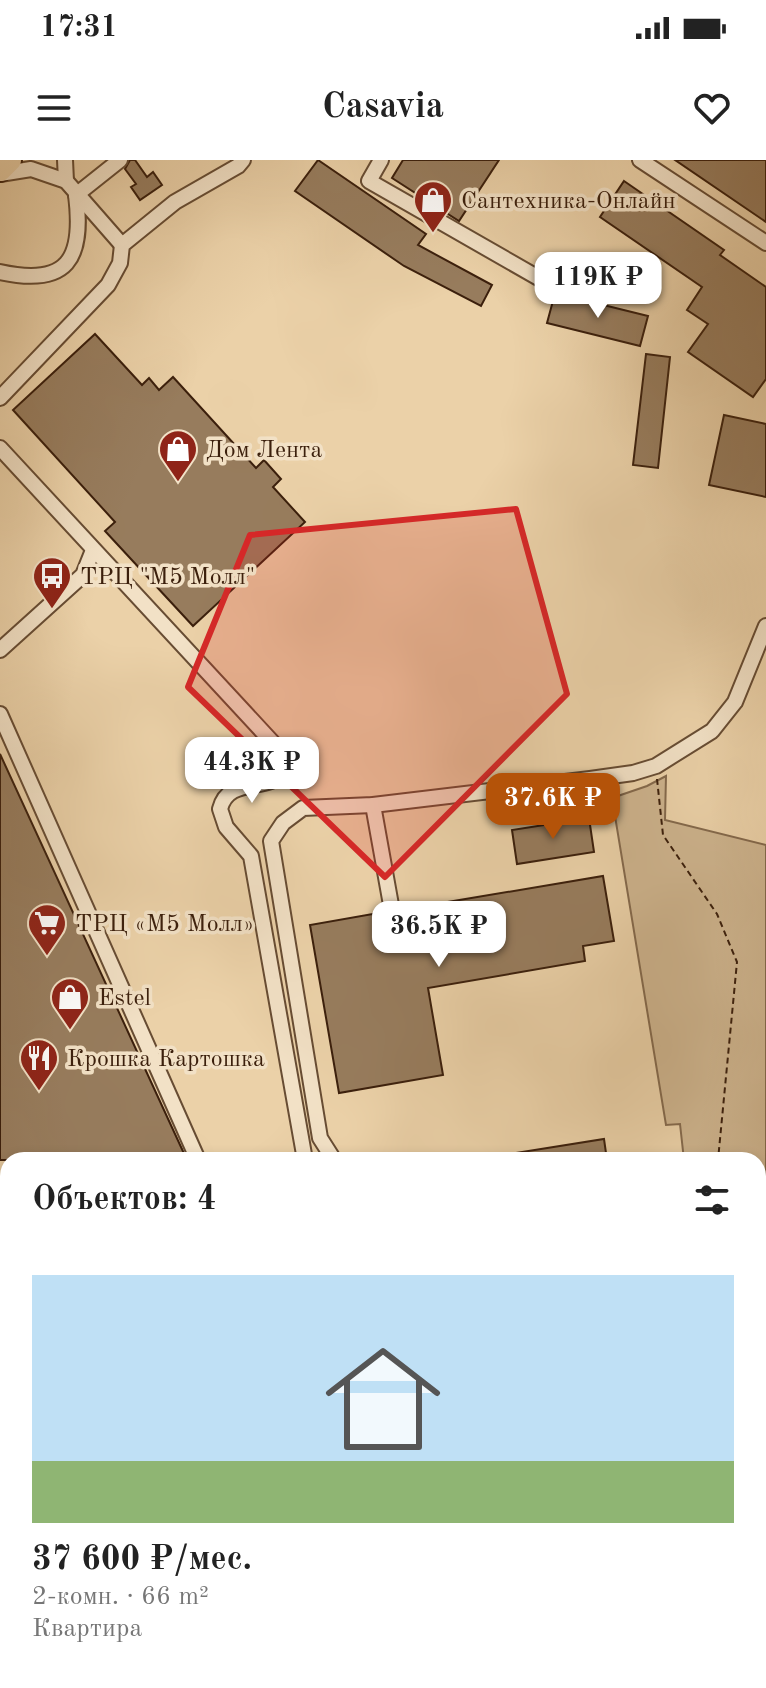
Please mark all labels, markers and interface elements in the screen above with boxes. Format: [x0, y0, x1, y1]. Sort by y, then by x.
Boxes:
text: 17:31 [40, 13, 118, 43]
icon: menu [32, 86, 76, 130]
icon: heart [690, 86, 734, 130]
text: Casavia [322, 90, 444, 126]
shop icon: Сантехника-Онлайн [412, 179, 454, 234]
place label: Сантехника-Онлайн [461, 190, 676, 214]
pin: 119K ₽ [533, 252, 663, 320]
text: 119K ₽ [553, 265, 643, 291]
shop icon: Дом Лента [157, 428, 199, 483]
place label: Дом Лента [206, 439, 322, 463]
bus stop icon: ТРЦ "М5 Молл" [31, 555, 73, 610]
place label: ТРЦ "М5 Молл" [80, 566, 255, 590]
pin: 44.3K ₽ [178, 737, 326, 805]
text: 44.3K ₽ [203, 750, 301, 776]
pin: 37.6K ₽ [479, 773, 627, 841]
text: 37.6K ₽ [504, 786, 602, 812]
pin: 36.5K ₽ [365, 901, 513, 969]
supermarket icon: ТРЦ «М5 Молл» [26, 902, 68, 957]
place label: ТРЦ «М5 Молл» [75, 913, 254, 937]
text: 36.5K ₽ [390, 914, 488, 940]
shop icon: Estel [49, 976, 91, 1031]
place label: Estel [98, 987, 151, 1011]
restaurant icon: Крошка Картошка [18, 1037, 60, 1092]
place label: Крошка Картошка [67, 1048, 265, 1072]
icon: filters [690, 1178, 734, 1222]
text: Объектов: 4 [32, 1183, 217, 1217]
icon: home [311, 1327, 455, 1471]
text: 37 600 ₽/мес. [32, 1543, 252, 1577]
text: 2-комн. · 66 m² [32, 1584, 209, 1610]
text: Квартира [32, 1616, 142, 1642]

